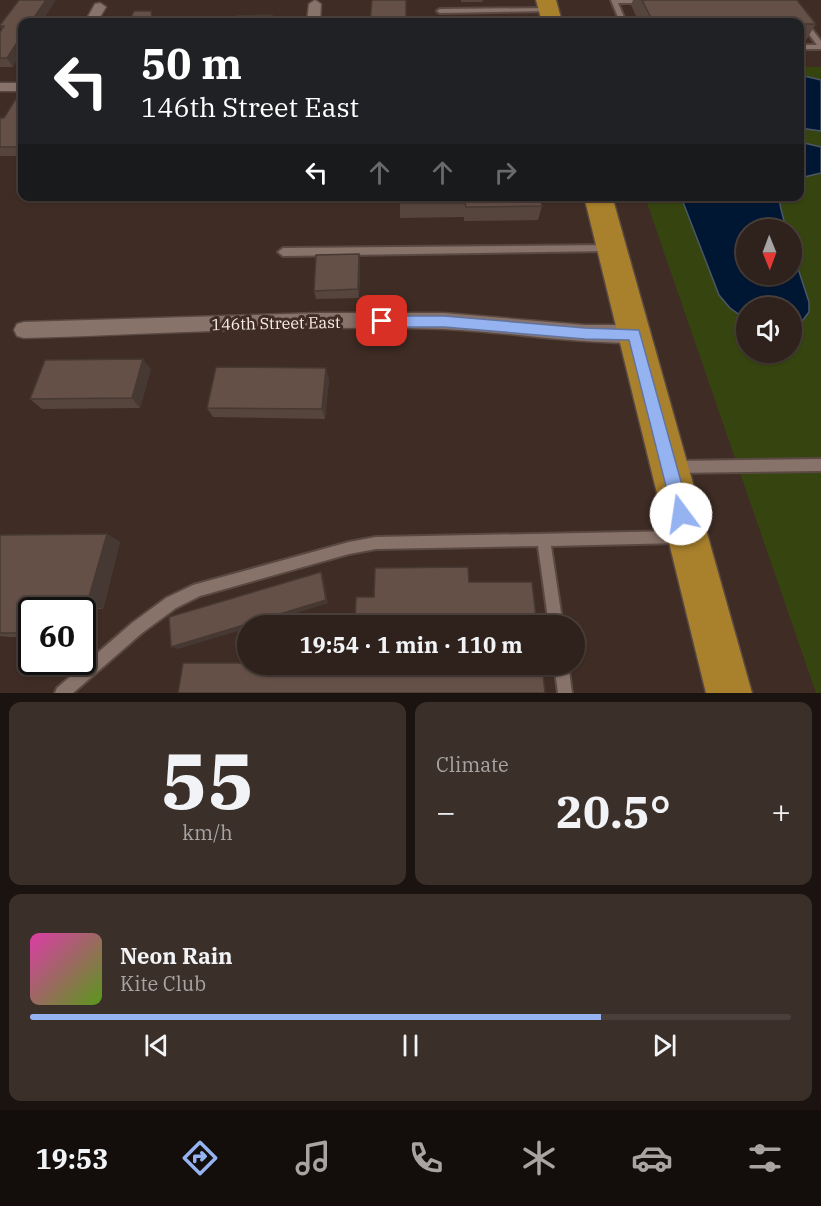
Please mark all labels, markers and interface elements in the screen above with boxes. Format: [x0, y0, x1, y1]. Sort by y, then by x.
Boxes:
text: 50 m [141, 36, 242, 91]
icon: left [42, 42, 120, 120]
text: 146th Street East [141, 89, 359, 124]
icon: left [300, 156, 333, 189]
icon: ahead [363, 156, 396, 189]
icon: ahead [426, 156, 459, 189]
icon: right [489, 156, 522, 189]
north arrow [736, 219, 802, 285]
map controls [736, 219, 802, 363]
pin [356, 295, 407, 346]
button: sound [736, 297, 802, 363]
icon: arrive [365, 304, 398, 337]
street label: 146th Street East [211, 312, 341, 334]
position arrow [649, 482, 713, 546]
speed limit sign: 60 [18, 597, 96, 675]
text: 19:54 · 1 min · 110 m [299, 630, 523, 659]
text: 55 [161, 729, 254, 830]
text: Climate [436, 751, 509, 778]
text: 20.5° [556, 782, 671, 840]
text: − [436, 790, 456, 833]
text: + [771, 790, 791, 833]
text: km/h [182, 819, 233, 846]
text: Neon Rain [120, 941, 233, 970]
text: Kite Club [120, 970, 206, 997]
icon: previous [140, 1029, 173, 1062]
icon: pause [394, 1029, 427, 1062]
icon: next [648, 1029, 681, 1062]
icon: directions [179, 1137, 221, 1179]
icon: music [292, 1137, 334, 1179]
icon: phone [405, 1137, 447, 1179]
icon: climate [518, 1137, 560, 1179]
icon: car [631, 1137, 673, 1179]
icon: filters [744, 1137, 786, 1179]
text: 19:53 [35, 1141, 108, 1176]

